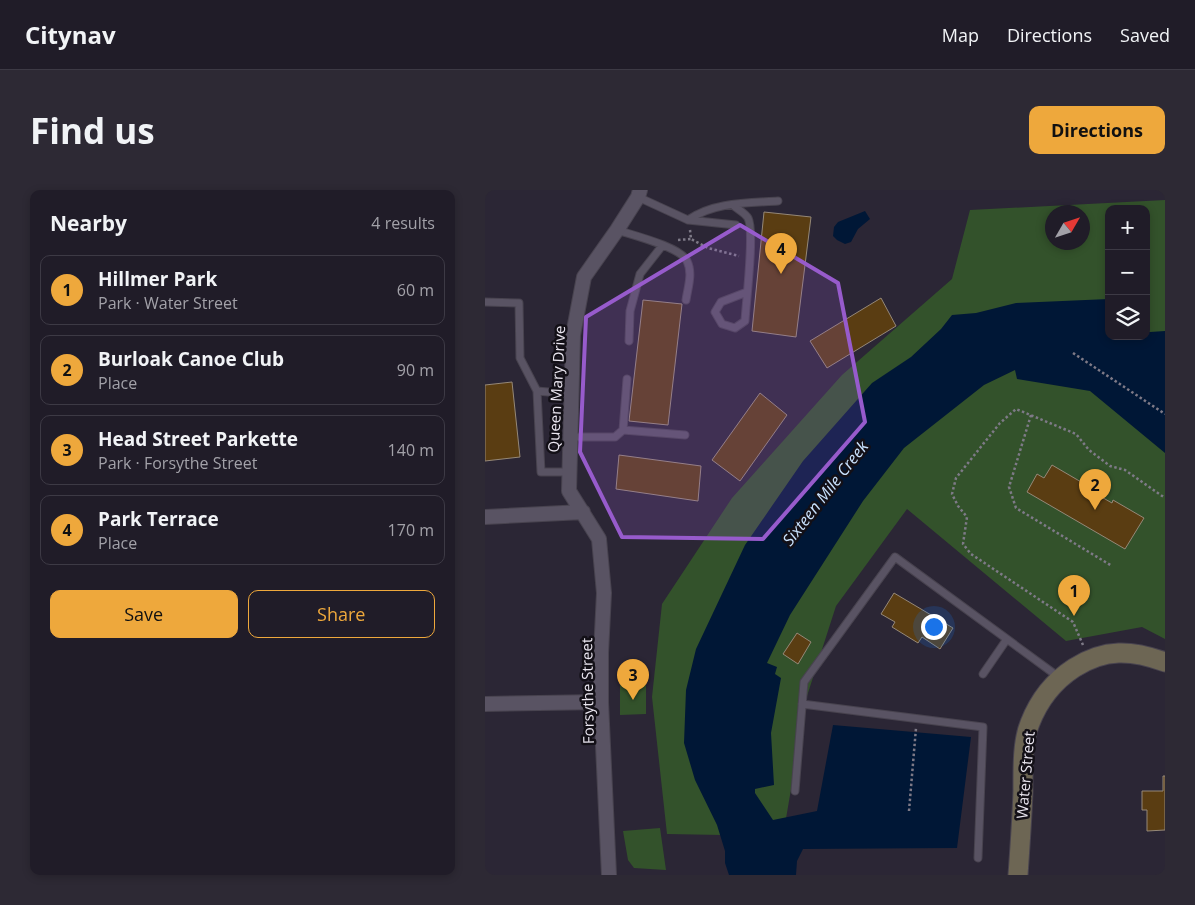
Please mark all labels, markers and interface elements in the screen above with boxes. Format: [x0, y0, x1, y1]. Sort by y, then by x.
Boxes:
text: Citynav [25, 18, 116, 51]
text: Map [942, 23, 979, 47]
text: Directions [1007, 23, 1092, 47]
text: Saved [1120, 23, 1170, 47]
button: Directions [1029, 106, 1165, 154]
text: Find us [30, 107, 155, 154]
north arrow [1045, 205, 1090, 250]
map controls [1105, 205, 1150, 340]
button: + [1105, 205, 1150, 250]
text: Nearby [50, 209, 127, 237]
text: 4 results [371, 212, 435, 234]
pin: 4 [765, 233, 797, 274]
button: − [1105, 250, 1150, 295]
text: Hillmer Park [98, 266, 217, 292]
text: 1 [62, 279, 72, 301]
text: 60 m [397, 279, 434, 301]
text: Park · Water Street [98, 292, 238, 314]
button: layers [1105, 295, 1150, 340]
street label: Queen Mary Drive [543, 325, 569, 453]
text: Burloak Canoe Club [98, 346, 284, 372]
text: 2 [62, 359, 72, 381]
text: 90 m [397, 359, 434, 381]
text: Place [98, 372, 137, 394]
text: Head Street Parkette [98, 426, 298, 452]
water label: Sixteen Mile Creek [777, 435, 874, 550]
text: 3 [62, 439, 72, 461]
text: 140 m [388, 439, 434, 461]
text: Park · Forsythe Street [98, 452, 257, 474]
pin: 2 [1079, 469, 1111, 510]
text: Park Terrace [98, 506, 219, 532]
text: 4 [62, 519, 72, 541]
text: 170 m [388, 519, 434, 541]
text: Place [98, 532, 137, 554]
pin: 1 [1058, 575, 1090, 616]
button: Save [50, 590, 238, 638]
button: Share [248, 590, 435, 638]
your location [921, 614, 947, 640]
street label: Forsythe Street [576, 638, 598, 744]
pin: 3 [617, 659, 649, 700]
street label: Water Street [1011, 730, 1039, 820]

